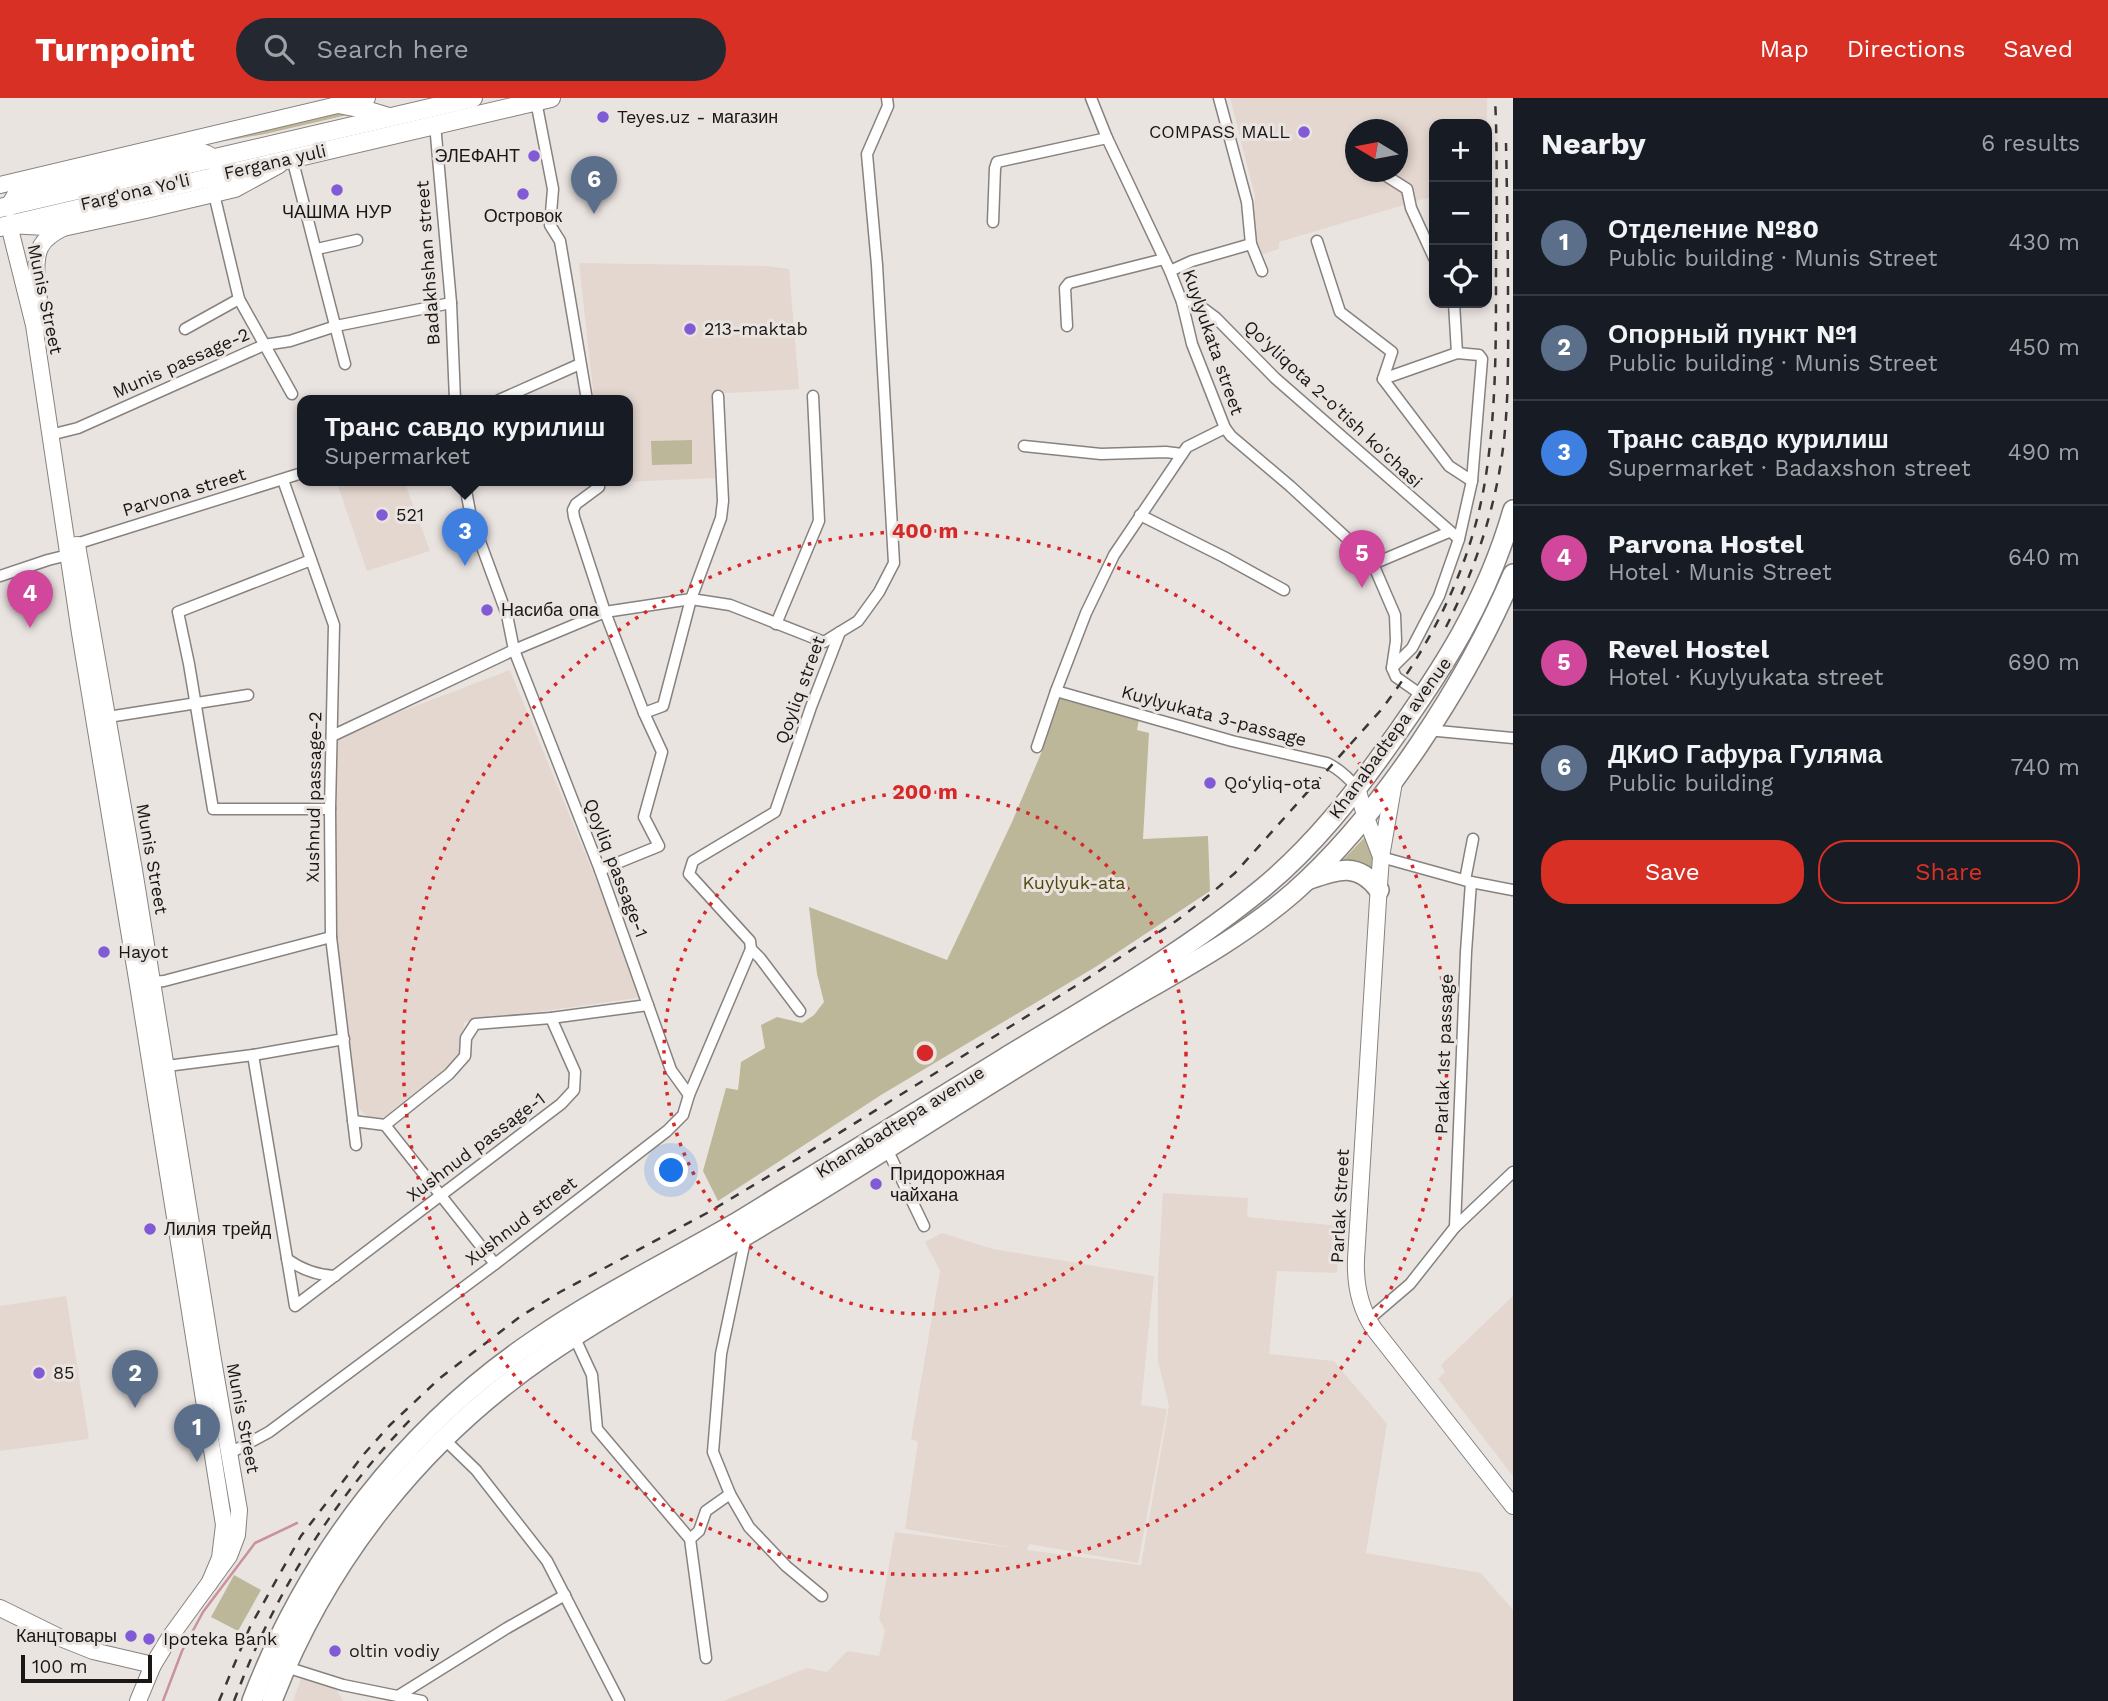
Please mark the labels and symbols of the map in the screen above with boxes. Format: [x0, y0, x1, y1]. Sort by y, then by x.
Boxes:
place label: Teyes.uz - магазин [617, 106, 778, 127]
marker: Teyes.uz - магазин [595, 109, 611, 125]
north arrow [1345, 119, 1408, 182]
place label: COMPASS MALL [1149, 121, 1290, 142]
marker: COMPASS MALL [1296, 124, 1312, 140]
street label: Fergana yuli [222, 140, 328, 183]
place label: ЭЛЕФАНТ [435, 145, 520, 166]
marker: ЭЛЕФАНТ [526, 148, 542, 164]
pin: 6 [571, 156, 617, 214]
street label: Farg'ona Yo'li [78, 169, 192, 214]
street label: Badakhshan street [411, 180, 444, 346]
marker: ЧАШМА НУР [329, 182, 345, 198]
marker: Островок [515, 186, 531, 202]
place label: ЧАШМА НУР [282, 201, 392, 222]
place label: Островок [484, 205, 562, 226]
street label: Munis Street [24, 242, 68, 356]
street label: Kuylyukata street [1179, 266, 1248, 418]
street label: Qo'yliqota 2-o'tish ko'chasi [1240, 315, 1427, 492]
place label: 213-maktab [704, 318, 808, 339]
marker: 213-maktab [682, 321, 698, 337]
street label: Munis passage-2 [109, 323, 252, 402]
street label: Parvona street [120, 463, 248, 520]
place label: 521 [396, 504, 424, 525]
marker: 521 [374, 507, 390, 523]
pin: 3 [442, 508, 488, 566]
text: 400 m [892, 518, 958, 543]
pin: 5 [1339, 530, 1385, 588]
pin: 4 [7, 570, 53, 628]
place label: Насиба опа [501, 599, 600, 620]
marker: Насиба опа [479, 602, 495, 618]
street label: Qoyliq street [770, 633, 829, 747]
street label: Khanabadtepa avenue [1324, 653, 1455, 823]
street label: Kuylyukata 3-passage [1119, 681, 1309, 750]
street label: Xushnud passage-2 [302, 711, 325, 883]
place label: Qo‘yliq-ota [1224, 772, 1321, 793]
marker: Qo‘yliq-ota [1202, 775, 1218, 791]
text: 200 m [892, 779, 958, 804]
street label: Qoyliq passage-1 [580, 795, 653, 940]
street label: Munis Street [132, 802, 173, 916]
park label: Kuylyuk-ata [1022, 872, 1126, 893]
place label: Hayot [118, 941, 169, 962]
marker: Hayot [96, 944, 112, 960]
street label: Parlak 1st passage [1430, 973, 1457, 1135]
centre of rings [913, 1041, 937, 1065]
street label: Khanabadtepa avenue [812, 1061, 988, 1182]
street label: Xushnud passage-1 [402, 1088, 549, 1205]
street label: Parlak Street [1326, 1148, 1353, 1264]
your location [654, 1153, 688, 1187]
place label: Придорожная чайхана [890, 1163, 1005, 1205]
street label: Xushnud street [461, 1172, 581, 1269]
marker: Придорожная чайхана [868, 1176, 884, 1192]
place label: Лилия трейд [164, 1218, 272, 1239]
marker: Лилия трейд [142, 1221, 158, 1237]
pin: 2 [112, 1350, 158, 1408]
street label: Munis Street [222, 1361, 265, 1475]
place label: 85 [53, 1362, 75, 1383]
marker: 85 [31, 1365, 47, 1381]
pin: 1 [174, 1404, 220, 1462]
place label: Канцтовары [16, 1625, 117, 1646]
marker: Канцтовары [123, 1628, 139, 1644]
place label: Ipoteka Bank [163, 1628, 277, 1649]
marker: Ipoteka Bank [141, 1631, 157, 1647]
place label: oltin vodiy [349, 1640, 440, 1661]
marker: oltin vodiy [327, 1643, 343, 1659]
scale bar [21, 1652, 152, 1684]

